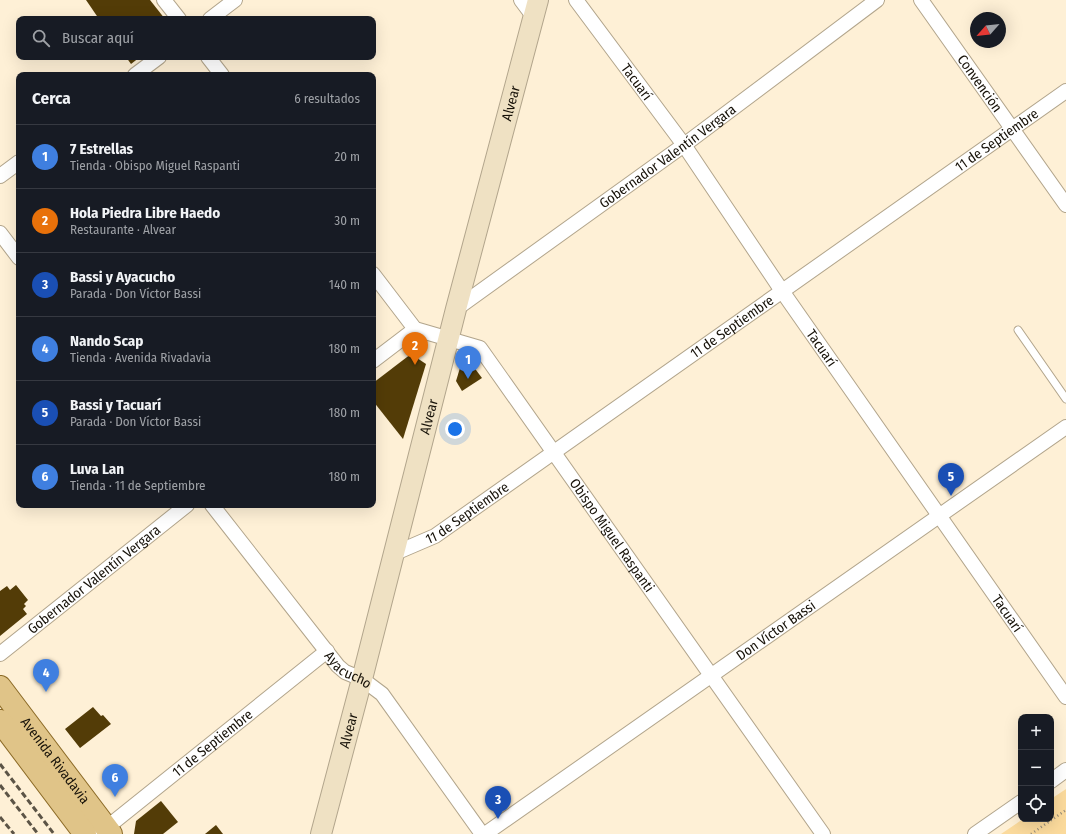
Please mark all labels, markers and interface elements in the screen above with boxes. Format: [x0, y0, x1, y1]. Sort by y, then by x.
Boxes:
north arrow [970, 12, 1006, 48]
search box [16, 16, 376, 60]
icon: search [30, 27, 52, 49]
text: Buscar aquí [62, 29, 134, 47]
street label: Convención [954, 51, 1006, 115]
street label: Tacuarí [618, 60, 656, 104]
street label: Alvear [498, 84, 523, 123]
text: Cerca [32, 88, 71, 109]
text: 6 resultados [294, 91, 360, 106]
street label: Gobernador Valentín Vergara [596, 100, 739, 212]
street label: 11 de Septiembre [952, 105, 1042, 175]
text: 7 Estrellas [70, 140, 133, 158]
text: 1 [42, 149, 48, 164]
text: 20 m [334, 149, 360, 164]
text: Tienda · Obispo Miguel Raspanti [70, 158, 240, 173]
text: Hola Piedra Libre Haedo [70, 204, 220, 222]
text: 2 [42, 213, 48, 228]
text: 30 m [334, 213, 360, 228]
text: Restaurante · Alvear [70, 222, 176, 237]
text: Bassi y Ayacucho [70, 268, 175, 286]
text: 3 [42, 277, 48, 292]
text: 140 m [329, 277, 360, 292]
text: Parada · Don Víctor Bassi [70, 286, 201, 301]
street label: 11 de Septiembre [687, 291, 777, 362]
street label: Tacuarí [803, 326, 841, 370]
text: Nando Scap [70, 332, 143, 350]
pin: 2 [402, 332, 428, 365]
text: 4 [42, 341, 48, 356]
text: 180 m [329, 341, 360, 356]
pin: 1 [455, 346, 481, 379]
text: Tienda · Avenida Rivadavia [70, 350, 211, 365]
text: Bassi y Tacuarí [70, 396, 161, 414]
street label: Alvear [416, 397, 441, 436]
text: 5 [42, 405, 48, 420]
text: 180 m [329, 405, 360, 420]
text: Parada · Don Víctor Bassi [70, 414, 201, 429]
your location [445, 419, 465, 439]
text: Luva Lan [70, 460, 124, 478]
pin: 5 [938, 463, 964, 496]
text: 6 [42, 469, 48, 484]
text: 180 m [329, 469, 360, 484]
street label: Obispo Miguel Raspanti [566, 475, 658, 595]
text: Tienda · 11 de Septiembre [70, 478, 205, 493]
street label: 11 de Septiembre [423, 478, 512, 548]
street label: Gobernador Valentín Vergara [24, 521, 164, 637]
street label: Tacuarí [989, 592, 1027, 635]
street label: Don Víctor Bassi [733, 597, 819, 664]
street label: Ayacucho [321, 648, 375, 692]
pin: 4 [33, 659, 59, 692]
street label: 11 de Septiembre [169, 706, 256, 780]
street label: Alvear [336, 711, 361, 750]
street label: Avenida Rivadavia [17, 714, 94, 807]
map controls [1018, 714, 1054, 822]
button: + [1018, 714, 1054, 750]
button: − [1018, 750, 1054, 786]
pin: 6 [102, 764, 128, 797]
pin: 3 [485, 786, 511, 819]
button: locate [1018, 786, 1054, 822]

